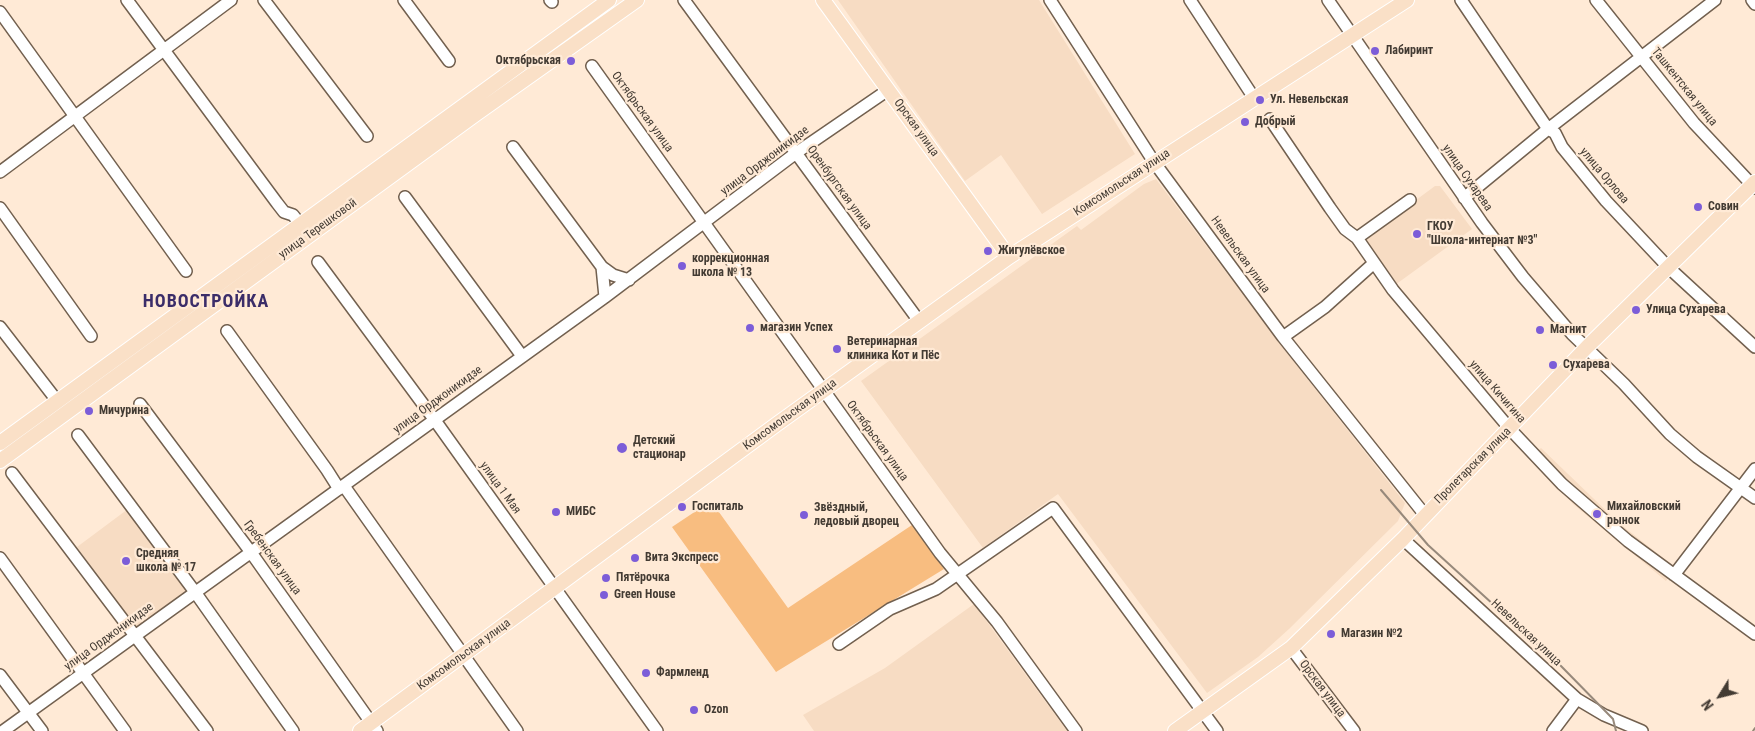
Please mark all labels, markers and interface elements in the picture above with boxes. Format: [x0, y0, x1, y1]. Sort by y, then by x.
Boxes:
place label: Лабиринт [1385, 44, 1433, 58]
marker: Лабиринт [1369, 45, 1381, 57]
street label: Ташкентская улица [1648, 45, 1720, 129]
place label: Октябрьская [496, 54, 561, 68]
marker: Октябрьская [565, 55, 577, 67]
street label: Октябрьская улица [608, 69, 676, 155]
place label: Ул. Невельская [1270, 93, 1348, 107]
marker: Ул. Невельская [1254, 94, 1266, 106]
street label: Орская улица [890, 96, 942, 160]
place label: Добрый [1255, 115, 1295, 129]
marker: Добрый [1239, 116, 1251, 128]
street label: улица Орджоникидзе [718, 123, 812, 199]
street label: улица Сухарева [1439, 142, 1495, 214]
street label: Оренбургская улица [804, 143, 874, 233]
street label: улица Орлова [1576, 145, 1632, 207]
street label: Комсомольская улица [1071, 146, 1173, 220]
street label: улица Терешковой [276, 196, 360, 262]
place label: Совин [1708, 200, 1739, 214]
marker: Совин [1692, 201, 1704, 213]
street label: Невельская улица [1207, 214, 1273, 296]
place label: ГКОУ "Школа-интернат №3" [1427, 220, 1537, 248]
marker: ГКОУ "Школа-интернат №3" [1411, 228, 1423, 240]
place label: Жигулёвское [998, 244, 1065, 258]
marker: Жигулёвское [982, 245, 994, 257]
place label: коррекционная школа № 13 [692, 252, 769, 280]
marker: коррекционная школа № 13 [676, 260, 688, 272]
district label: НОВОСТРОЙКА [141, 291, 271, 313]
place label: Улица Сухарева [1646, 303, 1726, 317]
marker: Улица Сухарева [1630, 304, 1642, 316]
place label: магазин Успех [760, 321, 833, 335]
marker: магазин Успех [744, 322, 756, 334]
place label: Магнит [1550, 323, 1587, 337]
marker: Магнит [1534, 324, 1546, 336]
place label: Ветеринарная клиника Кот и Пёс [847, 335, 940, 363]
marker: Ветеринарная клиника Кот и Пёс [831, 343, 843, 355]
street label: улица Кичигина [1466, 358, 1528, 426]
place label: Сухарева [1563, 358, 1610, 372]
marker: Сухарева [1547, 359, 1559, 371]
street label: улица Орджоникидзе [391, 363, 485, 437]
street label: Комсомольская улица [740, 376, 840, 454]
street label: Октябрьская улица [843, 398, 911, 484]
place label: Мичурина [99, 404, 149, 418]
marker: Мичурина [83, 405, 95, 417]
street label: Пролетарская улица [1432, 425, 1514, 507]
place label: Детский стационар [633, 434, 686, 462]
marker: Детский стационар [615, 441, 629, 455]
street label: улица 1 Мая [476, 459, 524, 517]
place label: Госпиталь [692, 500, 743, 514]
place label: Михайловский рынок [1607, 500, 1681, 528]
marker: Госпиталь [676, 501, 688, 513]
place label: Звёздный, ледовый дворец [814, 501, 899, 529]
place label: МИБС [566, 505, 596, 519]
marker: МИБС [550, 506, 562, 518]
marker: Михайловский рынок [1591, 508, 1603, 520]
marker: Звёздный, ледовый дворец [798, 509, 810, 521]
street label: Гребенская улица [240, 518, 304, 598]
place label: Средняя школа № 17 [136, 547, 196, 575]
place label: Вита Экспресс [645, 551, 718, 565]
marker: Вита Экспресс [629, 552, 641, 564]
marker: Средняя школа № 17 [120, 555, 132, 567]
place label: Пятёрочка [616, 571, 670, 585]
marker: Пятёрочка [600, 572, 612, 584]
place label: Green House [614, 588, 675, 602]
marker: Green House [598, 589, 610, 601]
street label: Невельская улица [1488, 597, 1564, 669]
street label: улица Орджоникидзе [62, 600, 156, 674]
street label: Комсомольская улица [414, 616, 514, 694]
place label: Магазин №2 [1341, 627, 1403, 641]
marker: Магазин №2 [1325, 628, 1337, 640]
street label: Орская улица [1296, 658, 1348, 720]
place label: Фармленд [656, 666, 709, 680]
marker: Фармленд [640, 667, 652, 679]
north arrow [1695, 671, 1745, 721]
text: N [1699, 697, 1717, 713]
place label: Ozon [704, 703, 728, 717]
marker: Ozon [688, 704, 700, 716]

